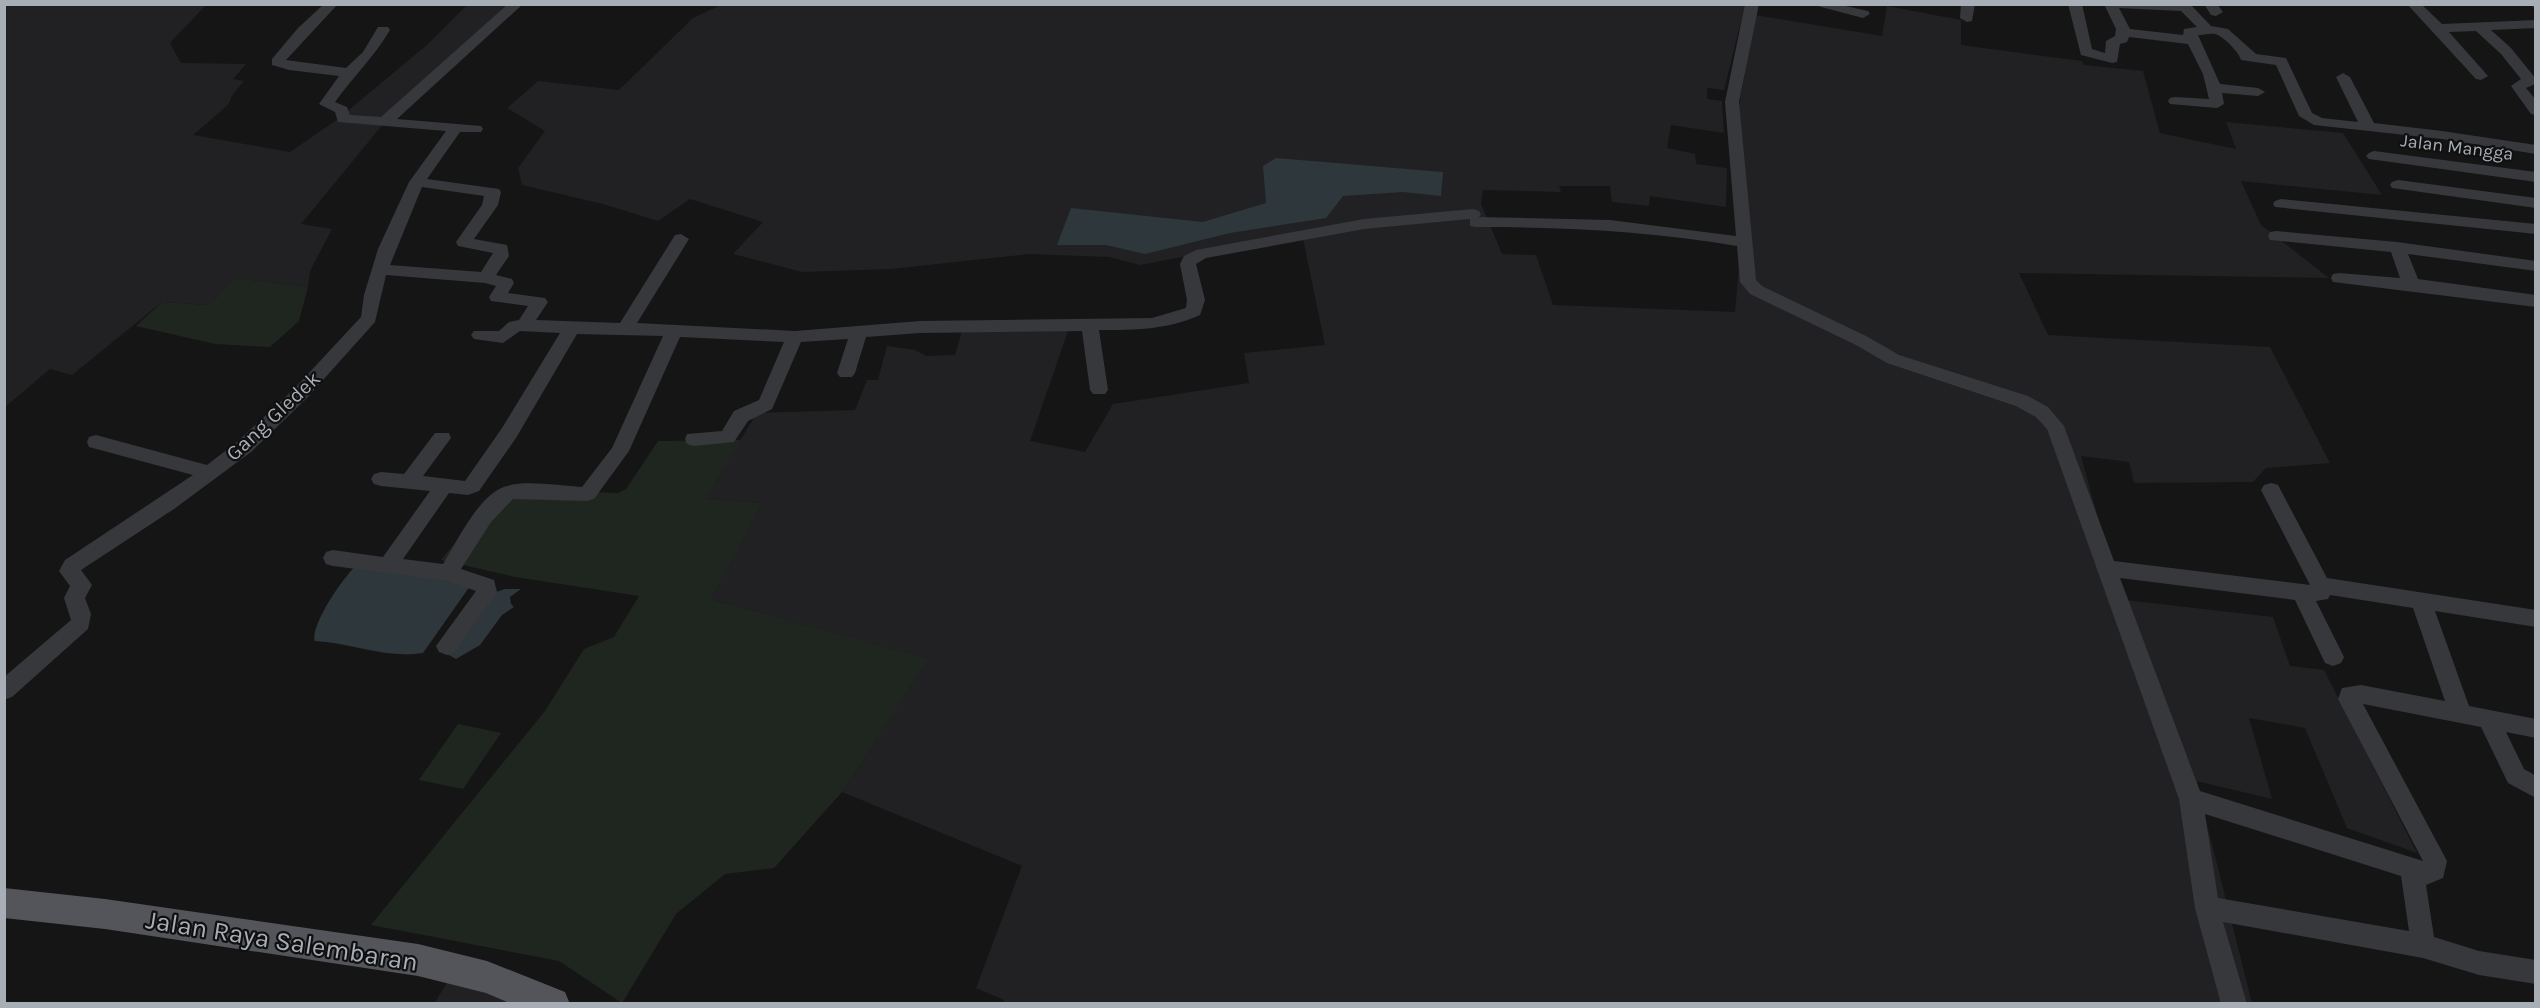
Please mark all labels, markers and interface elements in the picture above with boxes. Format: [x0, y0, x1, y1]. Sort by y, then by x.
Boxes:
street label: Jalan Mangga [2399, 129, 2515, 165]
street label: Gang Gledek [221, 366, 325, 466]
street label: Jalan Raya Salembaran [144, 904, 420, 978]

